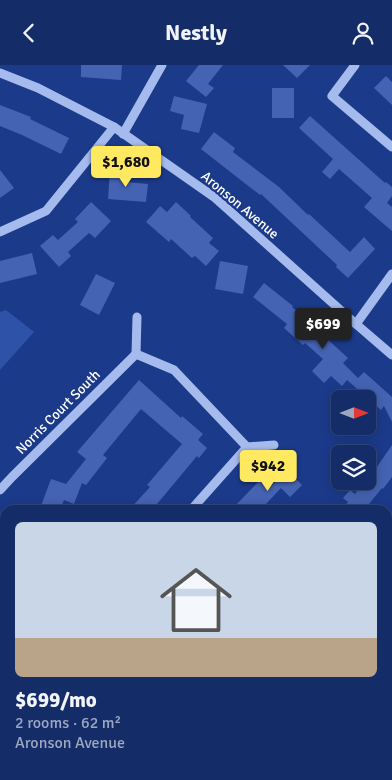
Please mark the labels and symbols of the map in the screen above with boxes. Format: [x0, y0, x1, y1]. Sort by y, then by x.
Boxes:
pin: $1,680 [85, 145, 167, 188]
street label: Aronson Avenue [198, 168, 282, 242]
pin: $699 [293, 307, 353, 350]
street label: Norris Court South [12, 366, 104, 458]
north arrow [331, 390, 376, 435]
pin: $942 [238, 449, 298, 492]

